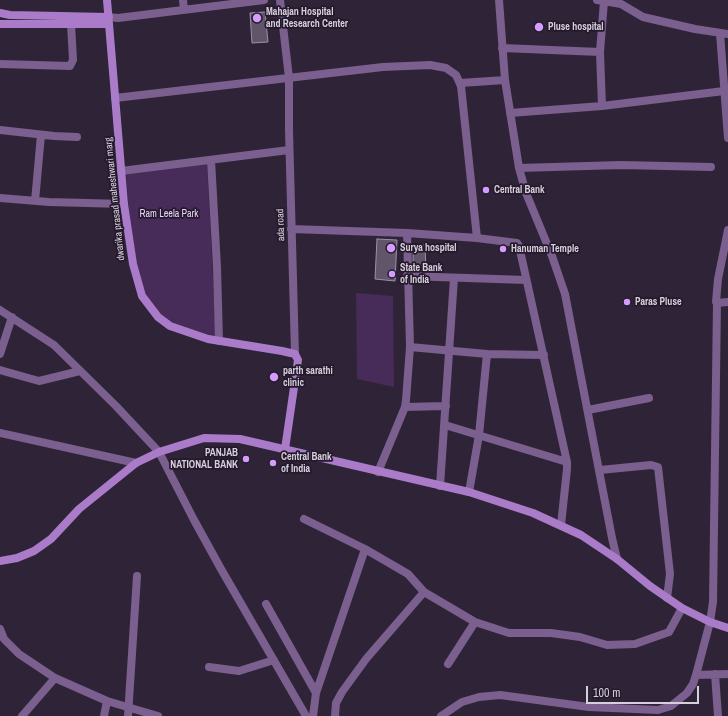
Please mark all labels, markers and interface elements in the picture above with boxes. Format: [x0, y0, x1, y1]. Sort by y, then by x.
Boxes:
place label: Mahajan Hospital and Research Center [266, 6, 348, 30]
marker: Mahajan Hospital and Research Center [251, 12, 263, 24]
marker: Pluse hospital [533, 21, 545, 33]
place label: Pluse hospital [548, 21, 604, 33]
street label: dwarika prasad maheshwari marg [103, 137, 127, 261]
place label: Central Bank [494, 184, 545, 196]
marker: Central Bank [481, 185, 491, 195]
park label: Ram Leela Park [140, 208, 198, 220]
street label: ada road [274, 209, 288, 241]
marker: Surya hospital [385, 242, 397, 254]
place label: Surya hospital [400, 242, 457, 254]
place label: Hanuman Temple [511, 243, 579, 255]
marker: Hanuman Temple [498, 244, 508, 254]
place label: State Bank of India [400, 262, 442, 286]
marker: State Bank of India [387, 269, 397, 279]
place label: Paras Pluse [635, 296, 681, 308]
marker: Paras Pluse [622, 297, 632, 307]
place label: parth sarathi clinic [283, 365, 333, 388]
marker: parth sarathi clinic [268, 371, 280, 383]
place label: PANJAB NATIONAL BANK [170, 447, 238, 470]
place label: Central Bank of India [281, 451, 332, 474]
marker: PANJAB NATIONAL BANK [241, 454, 251, 464]
marker: Central Bank of India [268, 458, 278, 468]
scale bar [588, 678, 701, 704]
text: 100 m [593, 685, 620, 701]

